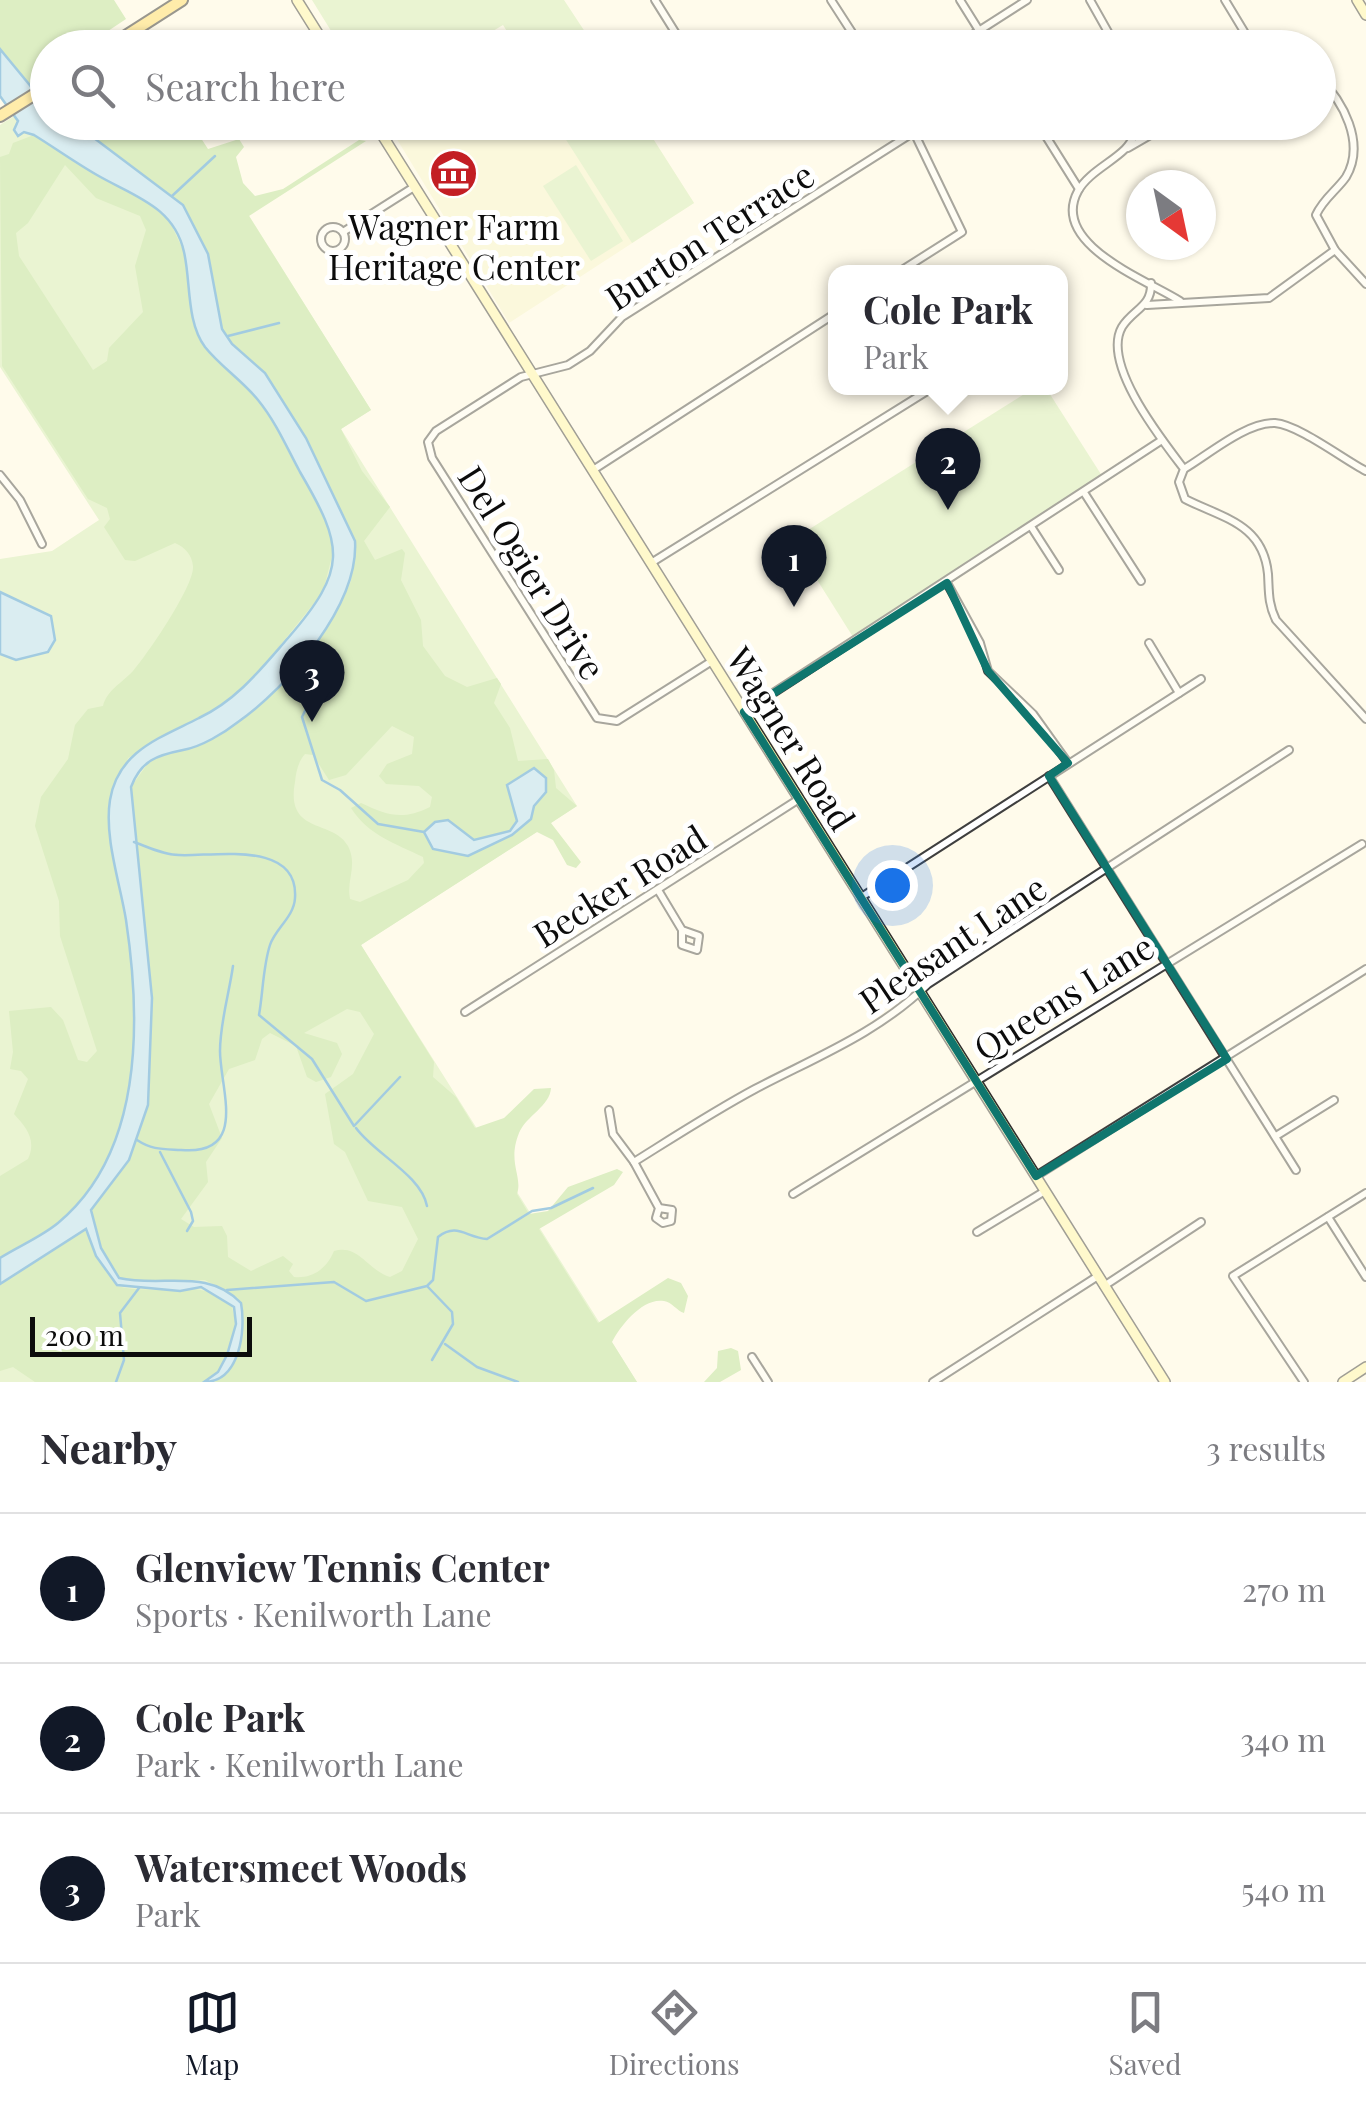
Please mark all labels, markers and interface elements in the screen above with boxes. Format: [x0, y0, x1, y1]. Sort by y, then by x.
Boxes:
search box [30, 30, 1336, 140]
icon: search [65, 58, 120, 113]
text: Search here [145, 60, 346, 111]
museum icon: Wagner Farm Heritage Center [428, 147, 480, 199]
street label: Burton Terrace [596, 150, 822, 320]
north arrow [1126, 170, 1216, 260]
place label: Wagner Farm Heritage Center [328, 202, 580, 289]
popup [828, 265, 1068, 395]
text: Cole Park [863, 283, 1033, 334]
text: Park [863, 334, 929, 377]
pin: 2 [916, 428, 980, 510]
street label: Del Ogier Drive [449, 456, 617, 688]
pin: 1 [762, 524, 826, 607]
street label: Wagner Road [717, 637, 867, 838]
pin: 3 [280, 640, 344, 722]
street label: Becker Road [524, 813, 714, 957]
your location [867, 860, 918, 911]
street label: Pleasant Lane [849, 863, 1055, 1023]
street label: Queens Lane [964, 922, 1162, 1070]
scale bar [30, 1312, 252, 1356]
text: 200 m [45, 1316, 124, 1353]
text: Nearby [40, 1419, 177, 1475]
text: 3 results [1206, 1426, 1326, 1469]
text: Glenview Tennis Center [135, 1541, 550, 1592]
text: 1 [66, 1567, 79, 1610]
text: 270 m [1242, 1567, 1326, 1610]
text: Sports · Kenilworth Lane [135, 1592, 492, 1635]
text: Cole Park [135, 1691, 305, 1742]
text: 2 [64, 1717, 81, 1760]
text: 340 m [1240, 1717, 1326, 1760]
text: Park · Kenilworth Lane [135, 1742, 464, 1785]
text: Watersmeet Woods [135, 1841, 467, 1892]
text: 3 [65, 1867, 80, 1910]
text: 540 m [1241, 1867, 1326, 1910]
text: Park [135, 1892, 201, 1935]
tab: Map [185, 1985, 240, 2082]
tab: Directions [609, 1985, 739, 2082]
tab: Saved [1109, 1985, 1181, 2082]

